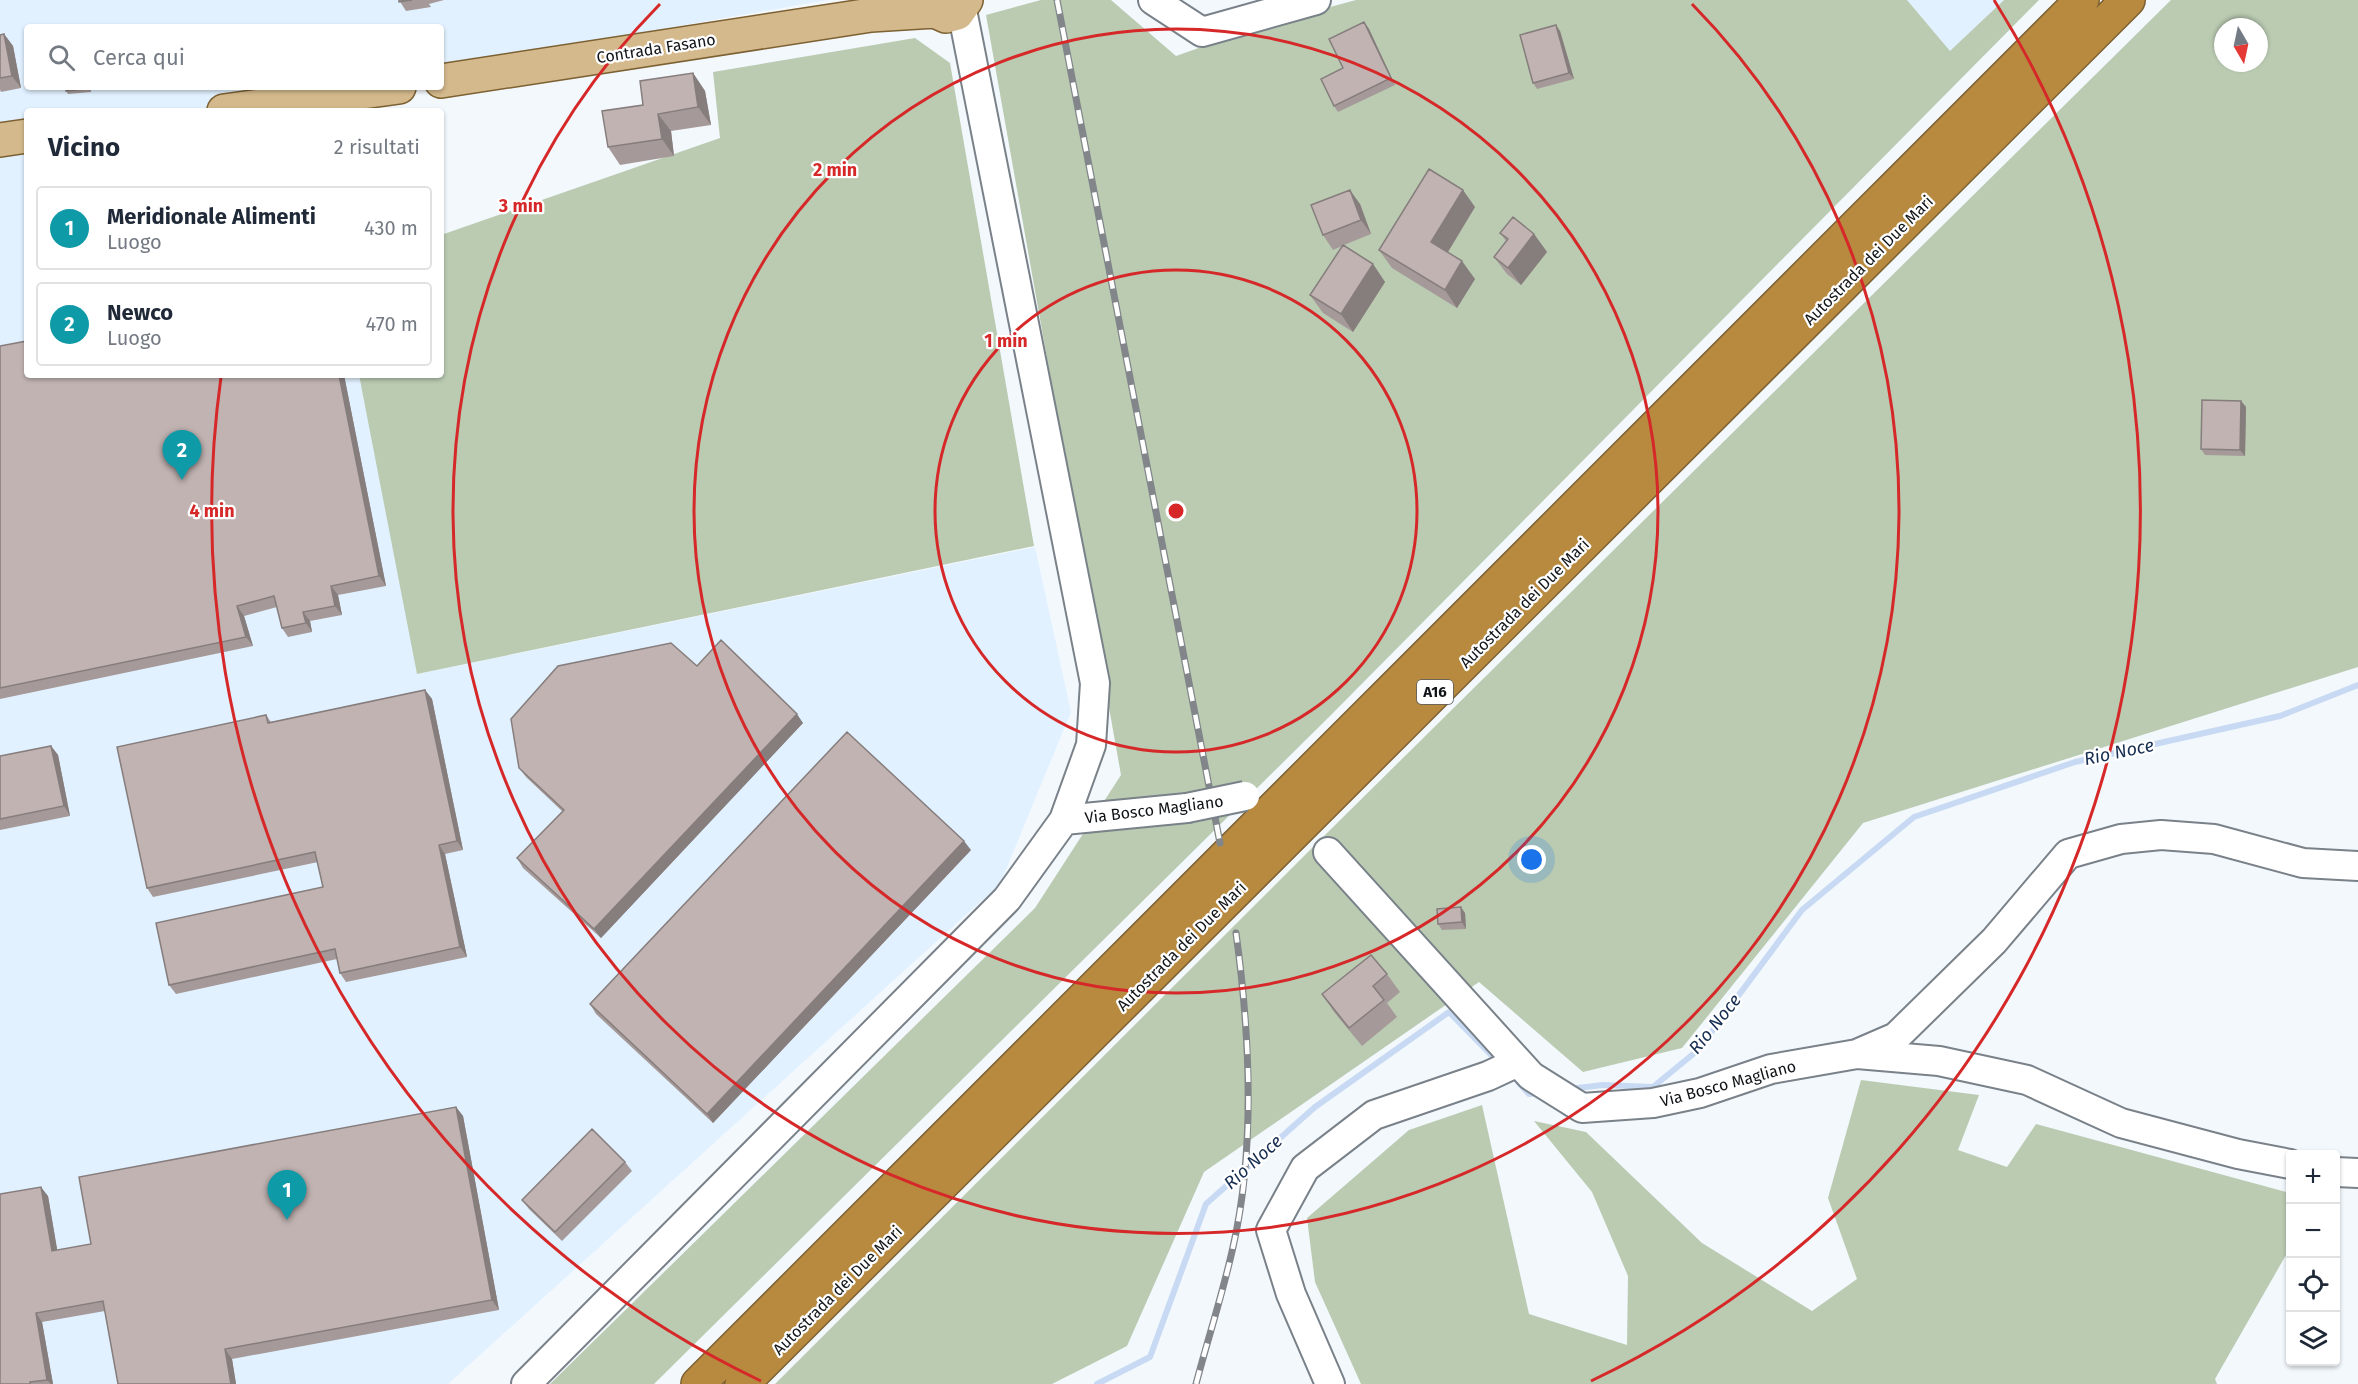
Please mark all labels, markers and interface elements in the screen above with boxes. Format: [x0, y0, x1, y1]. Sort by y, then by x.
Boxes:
north arrow [2214, 18, 2268, 72]
search box [24, 24, 444, 90]
street label: Contrada Fasano [595, 30, 717, 67]
icon: search [45, 41, 78, 74]
text: Cerca qui [93, 44, 185, 71]
text: Vicino [48, 132, 120, 163]
text: 2 risultati [334, 135, 420, 159]
text: 2 min [813, 159, 857, 181]
street label: Autostrada dei Due Mari [1800, 192, 1937, 329]
text: 3 min [498, 195, 543, 217]
text: Meridionale Alimenti [107, 203, 316, 230]
text: 1 [65, 216, 74, 240]
text: 430 m [364, 216, 418, 240]
text: Luogo [107, 230, 162, 254]
text: Newco [107, 299, 173, 326]
text: 2 [64, 312, 75, 336]
text: 470 m [366, 312, 418, 336]
text: Luogo [107, 326, 162, 350]
text: 1 min [984, 330, 1028, 352]
pin: 2 [162, 430, 201, 480]
text: 4 min [189, 500, 235, 522]
centre of rings [1166, 501, 1186, 521]
street label: Autostrada dei Due Mari [1456, 535, 1593, 672]
road number: A16 [1417, 680, 1453, 704]
water label: Rio Noce [2082, 734, 2156, 770]
street label: Via Bosco Magliano [1084, 792, 1225, 827]
your location [1517, 845, 1546, 874]
street label: Autostrada dei Due Mari [1113, 878, 1250, 1015]
water label: Rio Noce [1684, 990, 1746, 1058]
street label: Via Bosco Magliano [1658, 1056, 1798, 1111]
water label: Rio Noce [1219, 1130, 1287, 1194]
map controls [2286, 1150, 2340, 1366]
button: + [2286, 1150, 2340, 1204]
pin: 1 [268, 1170, 306, 1220]
button: − [2286, 1204, 2340, 1258]
street label: Autostrada dei Due Mari [769, 1222, 906, 1359]
button: locate [2286, 1258, 2340, 1312]
button: layers [2286, 1312, 2340, 1366]

